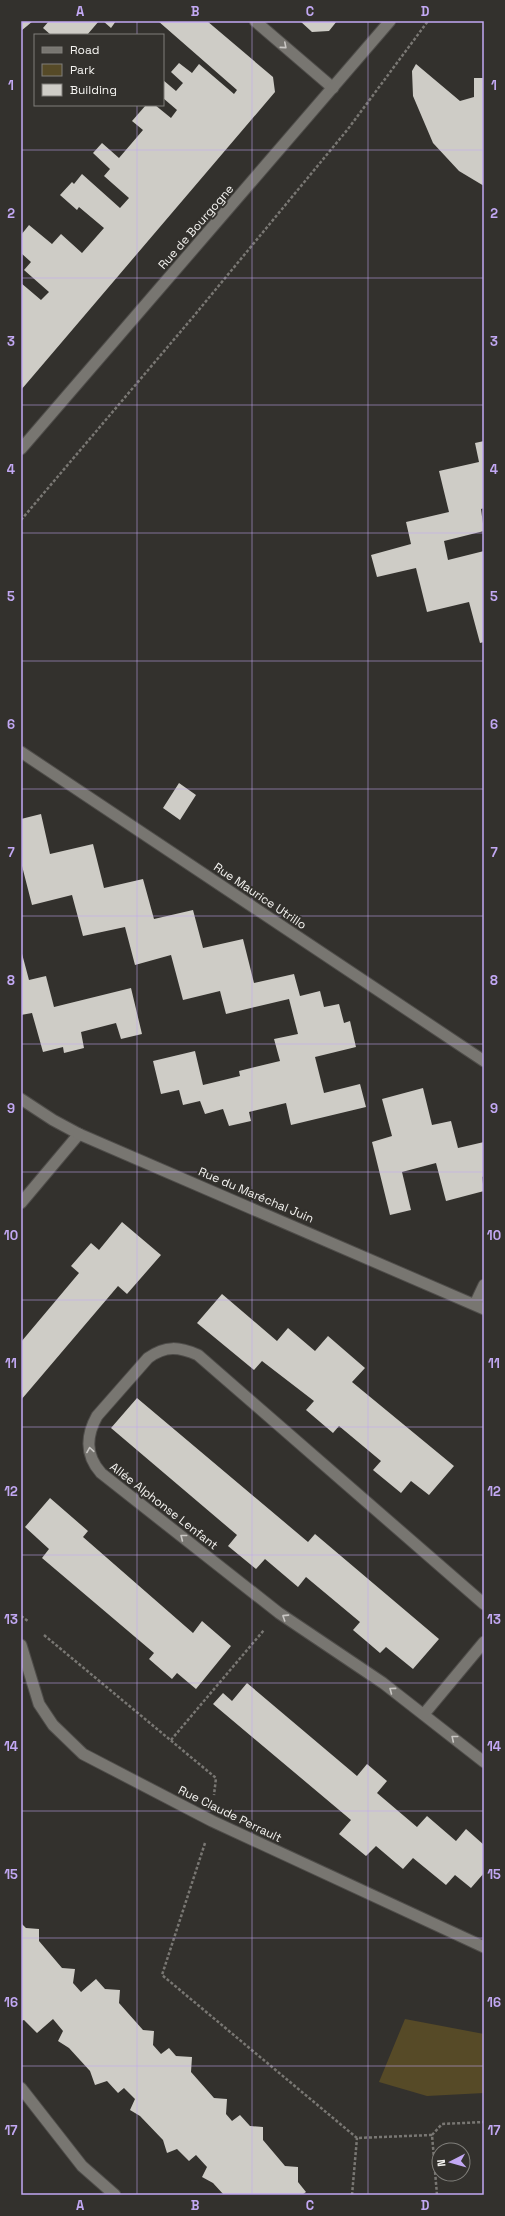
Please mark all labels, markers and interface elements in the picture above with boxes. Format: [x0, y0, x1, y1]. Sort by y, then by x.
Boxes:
text: A [76, 3, 85, 20]
text: B [191, 3, 200, 20]
text: C [306, 3, 314, 20]
text: D [421, 3, 430, 20]
legend [34, 34, 164, 106]
text: Road [70, 42, 99, 58]
one-way arrow [280, 42, 287, 49]
text: Park [70, 62, 95, 78]
text: 1 [8, 77, 14, 94]
text: 1 [491, 77, 497, 94]
text: Building [70, 82, 117, 98]
street label: Rue de Bourgogne [155, 181, 237, 273]
text: 2 [7, 205, 15, 222]
text: 2 [490, 205, 498, 222]
text: 3 [7, 333, 15, 350]
text: 3 [490, 333, 498, 350]
text: 4 [7, 461, 15, 478]
text: 4 [490, 461, 498, 478]
text: 5 [7, 588, 15, 605]
text: 5 [490, 588, 498, 605]
text: 6 [7, 716, 15, 733]
text: 6 [490, 716, 498, 733]
text: 7 [7, 844, 15, 861]
text: 7 [490, 844, 498, 861]
street label: Rue Maurice Utrillo [210, 859, 310, 933]
text: 8 [7, 972, 15, 989]
text: 8 [490, 972, 498, 989]
text: 9 [7, 1100, 15, 1117]
text: 9 [490, 1100, 498, 1117]
street label: Rue du Maréchal Juin [196, 1163, 316, 1227]
text: 10 [4, 1227, 18, 1244]
text: 10 [487, 1227, 501, 1244]
text: 11 [5, 1355, 17, 1372]
text: 11 [488, 1355, 500, 1372]
one-way arrow [86, 1447, 94, 1454]
street label: Allée Alphonse Lenfant [107, 1459, 221, 1553]
text: 12 [4, 1483, 18, 1500]
text: 12 [487, 1483, 501, 1500]
one-way arrow [180, 1535, 187, 1542]
text: 13 [4, 1611, 18, 1628]
text: 13 [487, 1611, 501, 1628]
one-way arrow [282, 1614, 289, 1622]
one-way arrow [390, 1688, 397, 1695]
one-way arrow [451, 1736, 458, 1743]
text: 14 [4, 1738, 18, 1755]
text: 14 [487, 1738, 501, 1755]
street label: Rue Claude Perrault [176, 1782, 284, 1846]
text: 15 [4, 1866, 18, 1883]
text: 15 [487, 1866, 501, 1883]
text: 16 [4, 1994, 18, 2011]
text: 16 [487, 1994, 501, 2011]
text: 17 [4, 2122, 18, 2139]
text: 17 [487, 2122, 501, 2139]
north arrow [431, 2142, 471, 2182]
text: N [434, 2159, 448, 2167]
text: A [76, 2197, 85, 2214]
text: B [191, 2197, 200, 2214]
text: C [306, 2197, 314, 2214]
text: D [421, 2197, 430, 2214]

